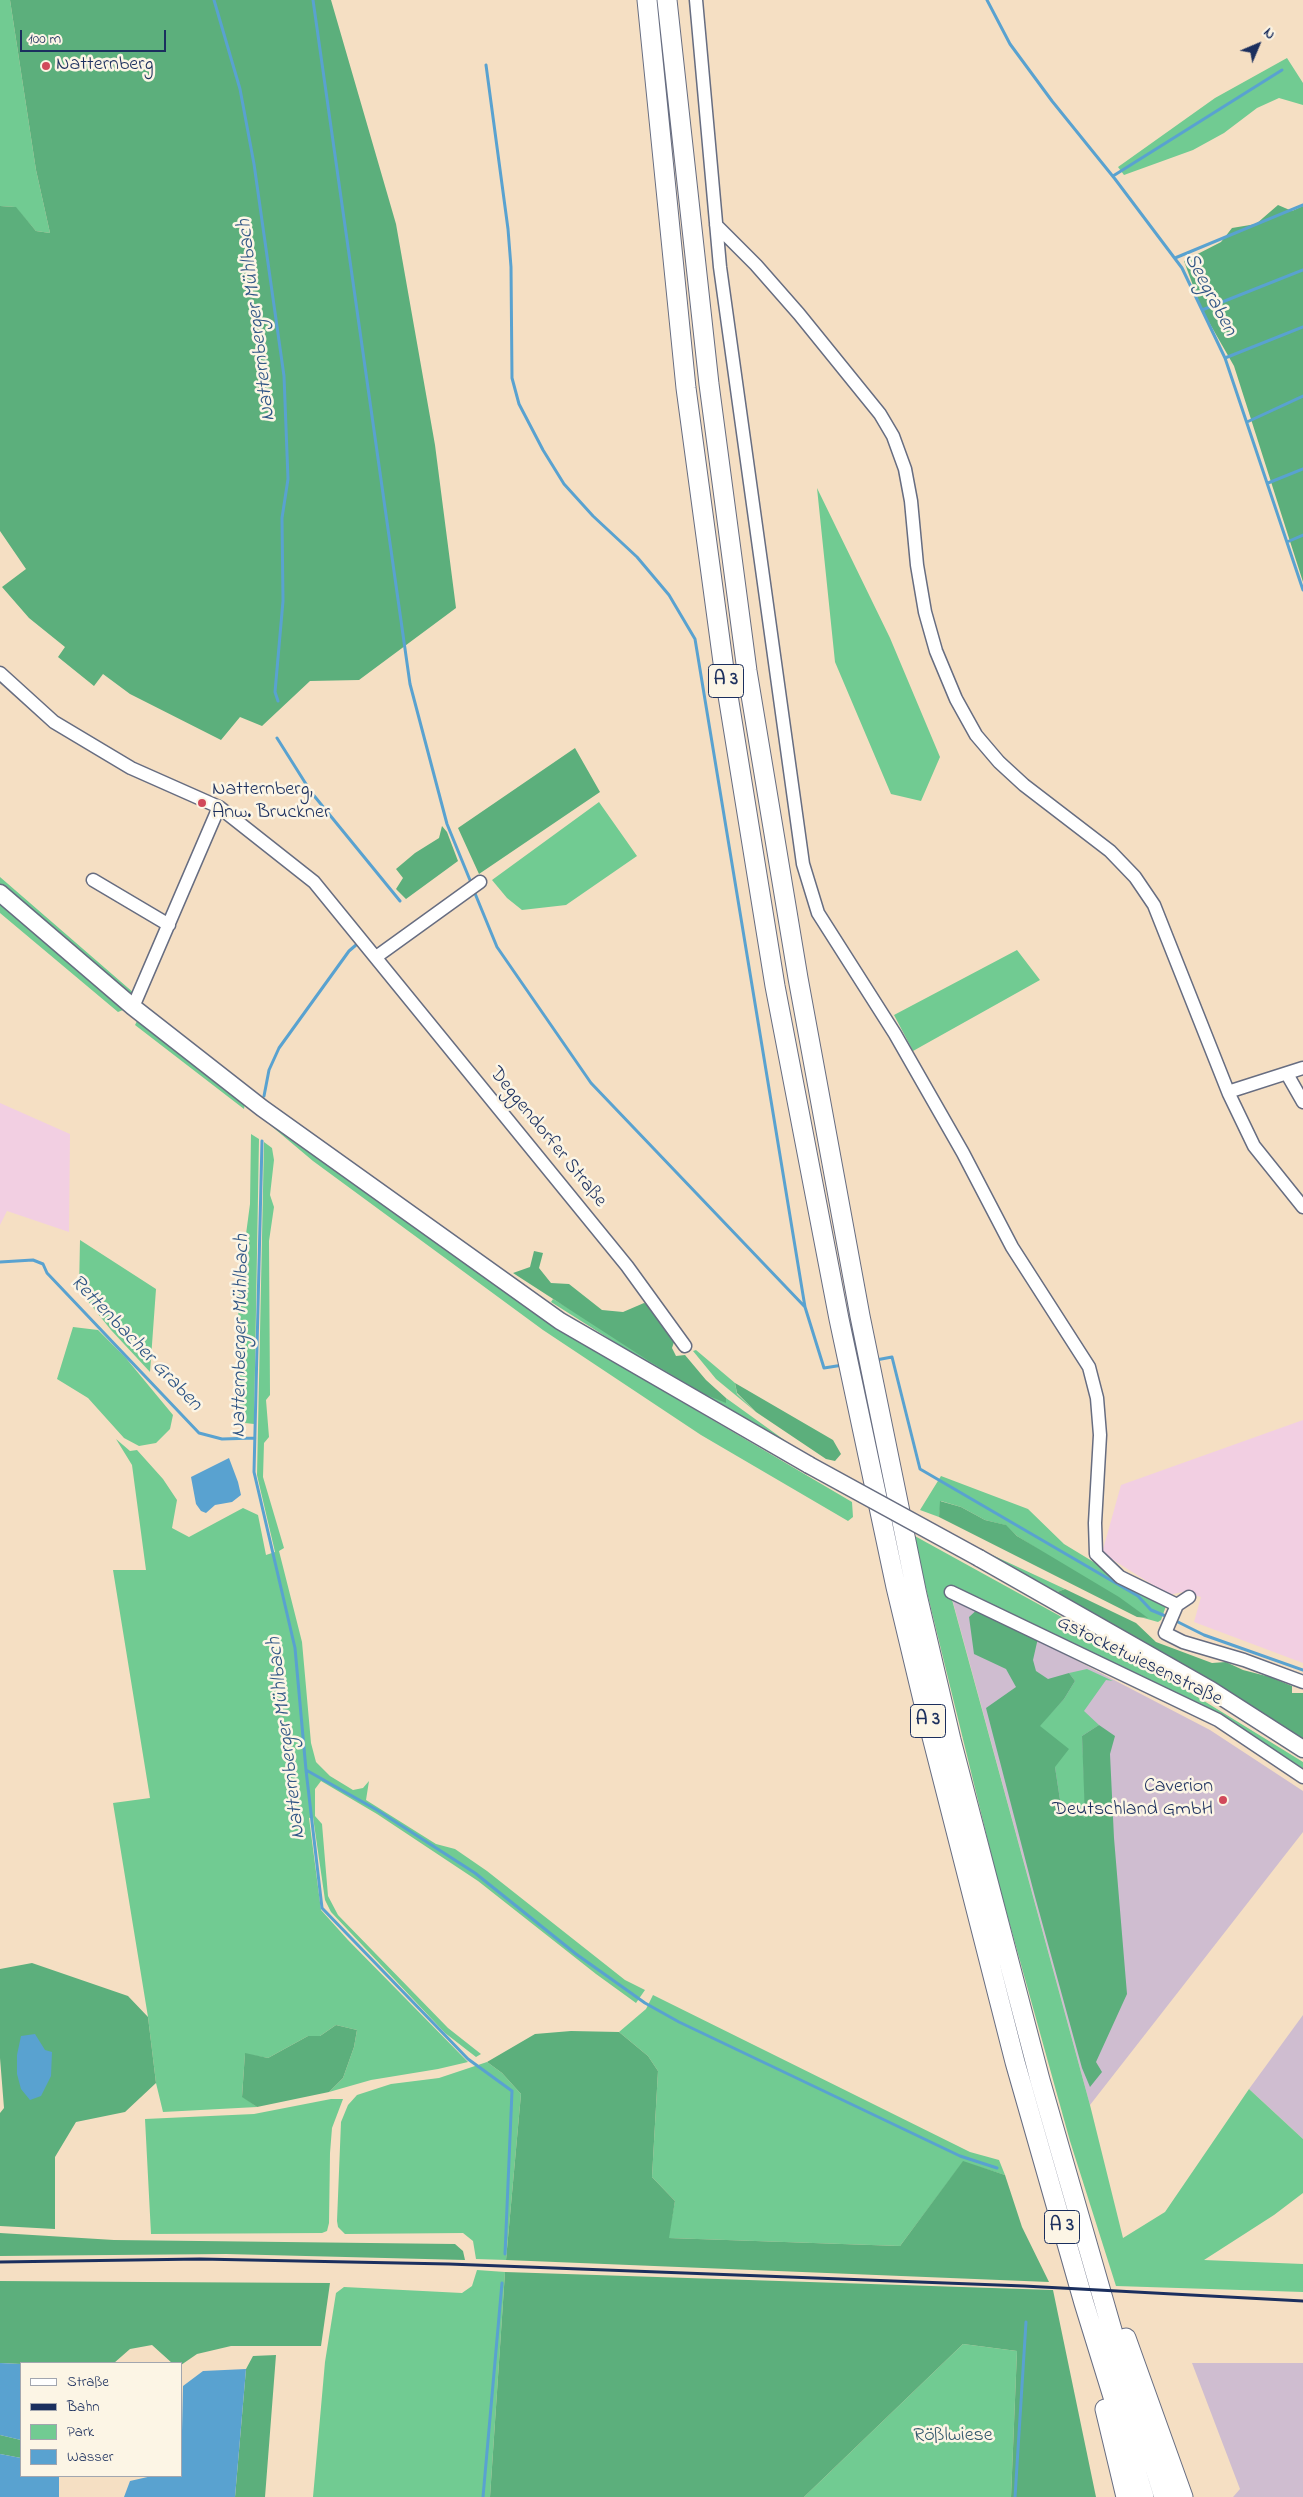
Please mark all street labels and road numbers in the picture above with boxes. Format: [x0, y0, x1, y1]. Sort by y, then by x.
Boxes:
road number: A 3 [708, 664, 744, 698]
street label: Deggendorfer Straße [483, 1063, 611, 1213]
street label: Gstocketwiesenstraße [1052, 1612, 1226, 1712]
road number: A 3 [910, 1704, 946, 1738]
road number: A 3 [1044, 2210, 1080, 2244]

